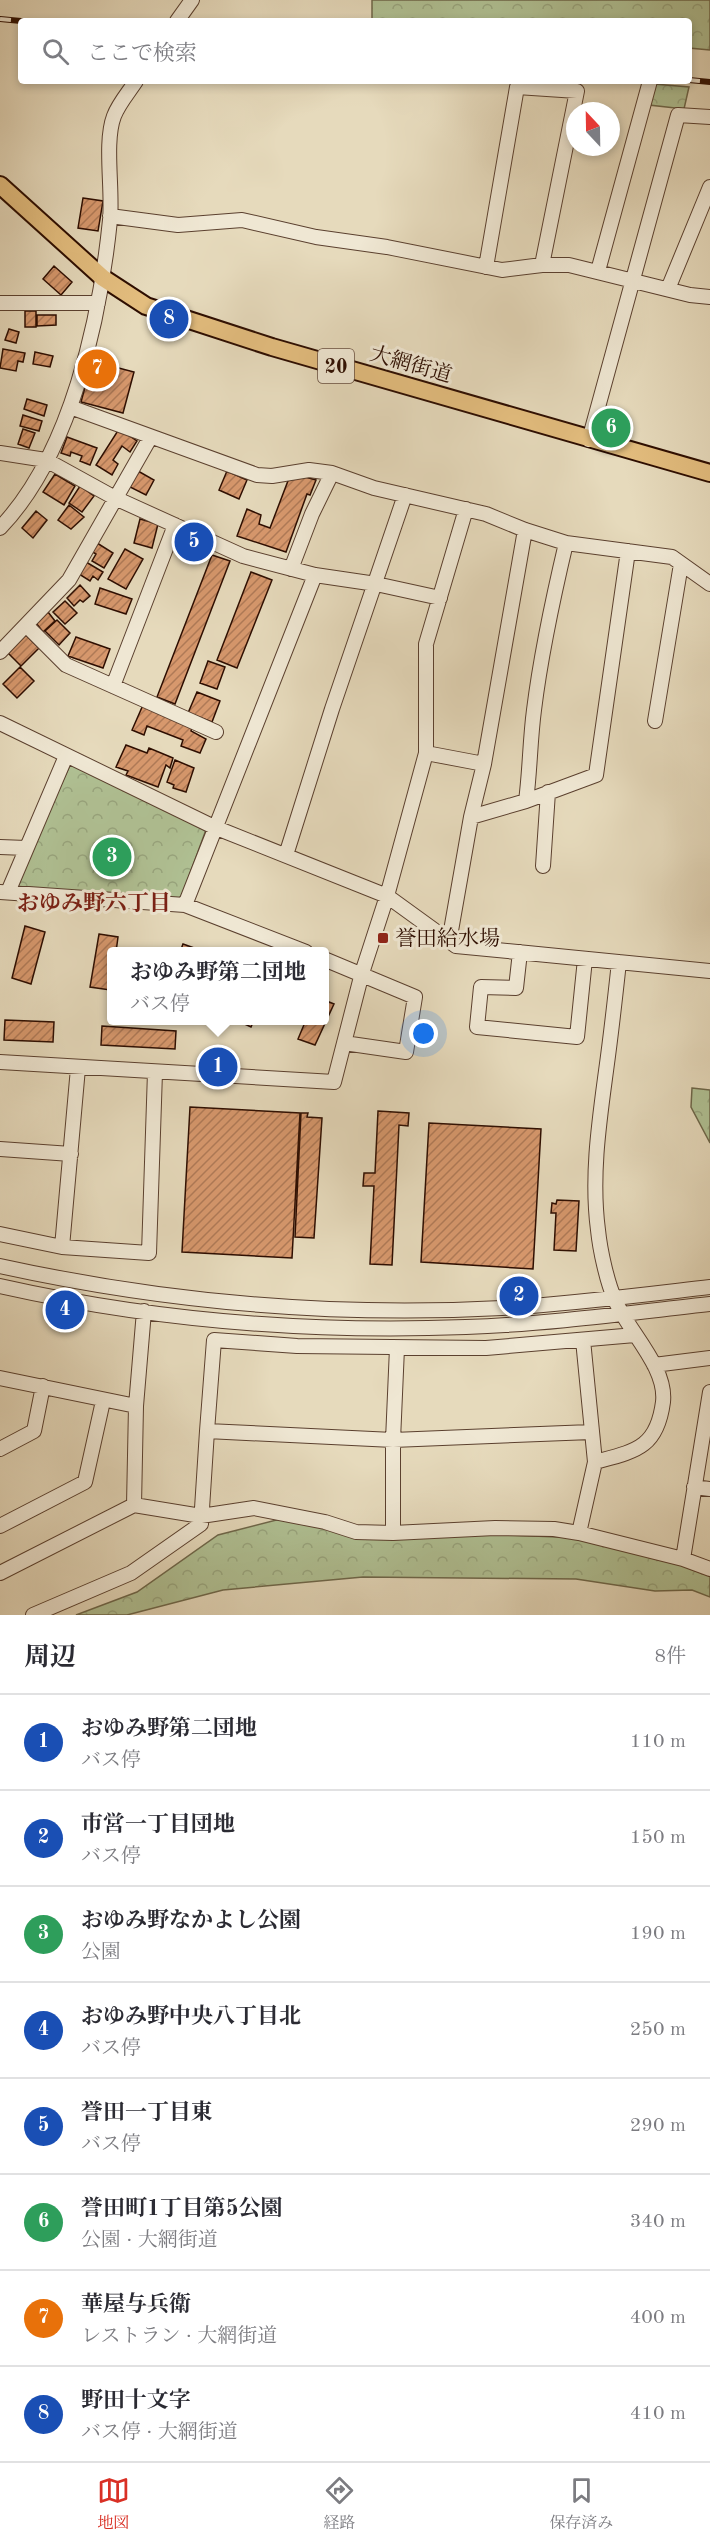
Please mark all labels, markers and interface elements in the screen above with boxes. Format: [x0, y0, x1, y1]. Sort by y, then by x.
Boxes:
search box [18, 18, 692, 84]
icon: search [39, 35, 72, 68]
text: ここで検索 [87, 43, 197, 65]
north arrow [566, 102, 620, 156]
pin: 8 [150, 296, 188, 342]
street label: 大網街道 [367, 342, 454, 387]
pin: 7 [78, 346, 116, 392]
road number: 20 [318, 349, 354, 383]
pin: 6 [592, 406, 630, 450]
pin: 5 [174, 520, 214, 564]
pin: 3 [92, 834, 132, 880]
district label: おゆみ野六丁目 [17, 891, 171, 915]
place label: 誉田給水場 [395, 927, 500, 950]
marker: 誉田給水場 [376, 931, 390, 945]
popup [107, 947, 329, 1025]
text: おゆみ野第二団地 [130, 962, 306, 984]
text: バス停 [130, 995, 190, 1015]
your location [409, 1019, 438, 1048]
pin: 1 [198, 1044, 238, 1090]
pin: 2 [500, 1274, 538, 1318]
pin: 4 [46, 1288, 84, 1332]
text: 周辺 [24, 1645, 76, 1671]
text: 8件 [654, 1647, 686, 1667]
text: おゆみ野第二団地 [81, 1718, 257, 1740]
text: 1 [38, 1732, 49, 1752]
text: 110 m [630, 1732, 686, 1752]
text: バス停 [81, 1751, 141, 1771]
text: 市営一丁目団地 [81, 1814, 235, 1836]
text: 2 [38, 1828, 49, 1848]
text: 150 m [630, 1828, 686, 1848]
text: バス停 [81, 1847, 141, 1867]
text: おゆみ野なかよし公園 [81, 1910, 301, 1932]
text: 3 [38, 1924, 49, 1944]
text: 190 m [630, 1924, 686, 1944]
text: 公園 [81, 1943, 121, 1963]
text: おゆみ野中央八丁目北 [81, 2006, 301, 2028]
text: 4 [38, 2020, 49, 2040]
text: 250 m [630, 2020, 686, 2040]
text: バス停 [81, 2039, 141, 2059]
text: 誉田一丁目東 [81, 2102, 213, 2124]
text: 5 [38, 2116, 49, 2136]
text: 290 m [630, 2116, 686, 2136]
text: バス停 [81, 2135, 141, 2155]
text: 誉田町1丁目第5公園 [81, 2198, 283, 2220]
text: 6 [38, 2212, 49, 2232]
text: 340 m [630, 2212, 686, 2232]
text: 公園 · 大網街道 [81, 2231, 218, 2251]
text: 華屋与兵衛 [81, 2294, 191, 2316]
text: 7 [38, 2308, 49, 2328]
text: 400 m [630, 2308, 686, 2328]
text: レストラン · 大網街道 [81, 2327, 277, 2347]
text: 野田十文字 [81, 2390, 191, 2412]
text: 8 [38, 2404, 49, 2424]
text: 410 m [630, 2404, 686, 2424]
text: バス停 · 大網街道 [81, 2423, 238, 2443]
tab: 地図 [97, 2474, 130, 2534]
tab: 経路 [323, 2474, 356, 2534]
tab: 保存済み [549, 2474, 613, 2534]

